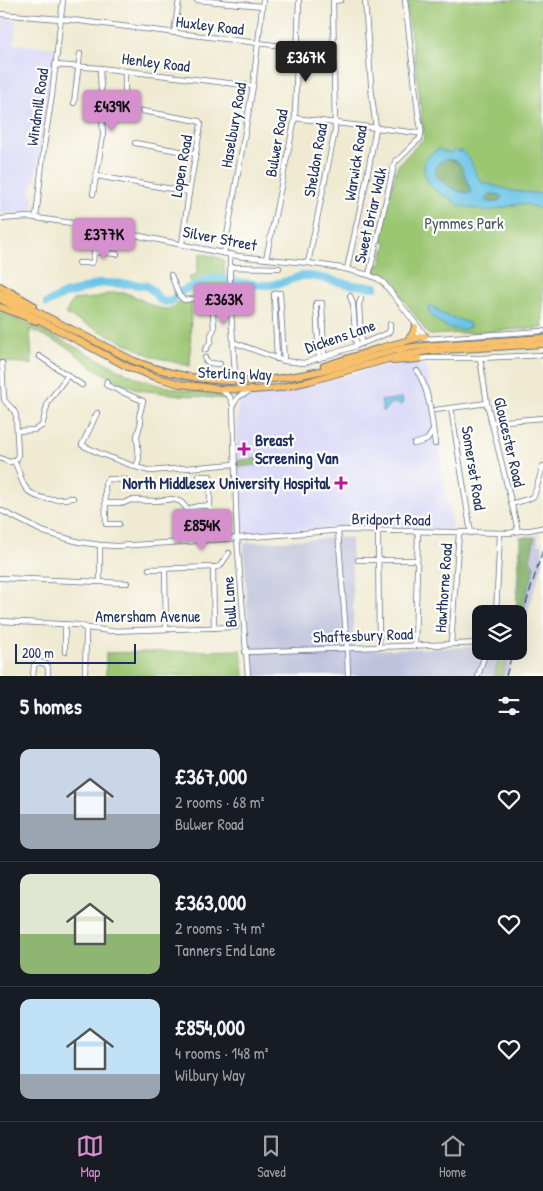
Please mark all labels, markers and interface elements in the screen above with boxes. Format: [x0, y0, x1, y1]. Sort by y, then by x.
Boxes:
street label: Huxley Road [175, 10, 245, 40]
pin: £367K [271, 41, 341, 83]
text: £367K [287, 46, 325, 68]
street label: Henley Road [121, 47, 191, 77]
street label: Windmill Road [21, 67, 53, 147]
street label: Haselbury Road [215, 81, 251, 169]
pin: £439K [77, 90, 147, 132]
text: £439K [94, 95, 130, 117]
street label: Bulwer Road [259, 107, 293, 179]
street label: Sheldon Road [298, 121, 332, 199]
street label: Warwick Road [338, 124, 372, 202]
street label: Lopen Road [165, 133, 197, 199]
street label: Sweet Briar Walk [348, 165, 392, 265]
park label: Pymmes Park [424, 212, 504, 234]
pin: £377K [69, 218, 139, 260]
street label: Silver Street [181, 220, 259, 256]
text: £377K [84, 223, 124, 245]
pin: £363K [189, 282, 259, 325]
text: £363K [205, 288, 243, 310]
street label: Dickens Lane [302, 313, 379, 358]
street label: Sterling Way [198, 361, 273, 385]
street label: Gloucester Road [489, 395, 531, 489]
street label: Somerset Road [456, 424, 492, 512]
place label: Breast Screening Van [255, 429, 339, 470]
marker: Breast Screening Van [237, 442, 251, 456]
place label: North Middlesex University Hospital [123, 472, 331, 495]
marker: North Middlesex University Hospital [334, 476, 348, 490]
street label: Bridport Road [351, 507, 431, 531]
pin: £854K [167, 508, 237, 551]
text: £854K [184, 514, 220, 536]
street label: Hawthorne Road [429, 543, 457, 633]
street label: Bull Lane [216, 575, 242, 628]
street label: Amersham Avenue [95, 605, 201, 627]
map controls [472, 605, 527, 660]
button: layers [472, 605, 527, 660]
street label: Shaftesbury Road [313, 622, 413, 648]
scale bar [15, 641, 136, 664]
text: 200 m [22, 643, 54, 662]
text: 5 homes [20, 692, 82, 721]
icon: filters [495, 692, 523, 720]
text: £367,000 [175, 762, 247, 791]
icon: home [60, 769, 120, 829]
icon: heart [495, 785, 523, 813]
text: 2 rooms · 68 m² [175, 791, 264, 813]
text: Bulwer Road [175, 813, 244, 835]
text: £363,000 [175, 888, 246, 917]
icon: home [60, 894, 120, 954]
icon: heart [495, 910, 523, 938]
text: 2 rooms · 74 m² [175, 917, 265, 939]
text: Tanners End Lane [175, 939, 276, 961]
text: £854,000 [175, 1013, 245, 1042]
icon: home [60, 1019, 120, 1079]
icon: heart [495, 1035, 523, 1063]
text: 4 rooms · 148 m² [175, 1042, 268, 1064]
text: Wilbury Way [175, 1064, 245, 1086]
tab: Map [76, 1132, 104, 1181]
tab: Saved [257, 1132, 286, 1181]
tab: Home [439, 1132, 467, 1181]

